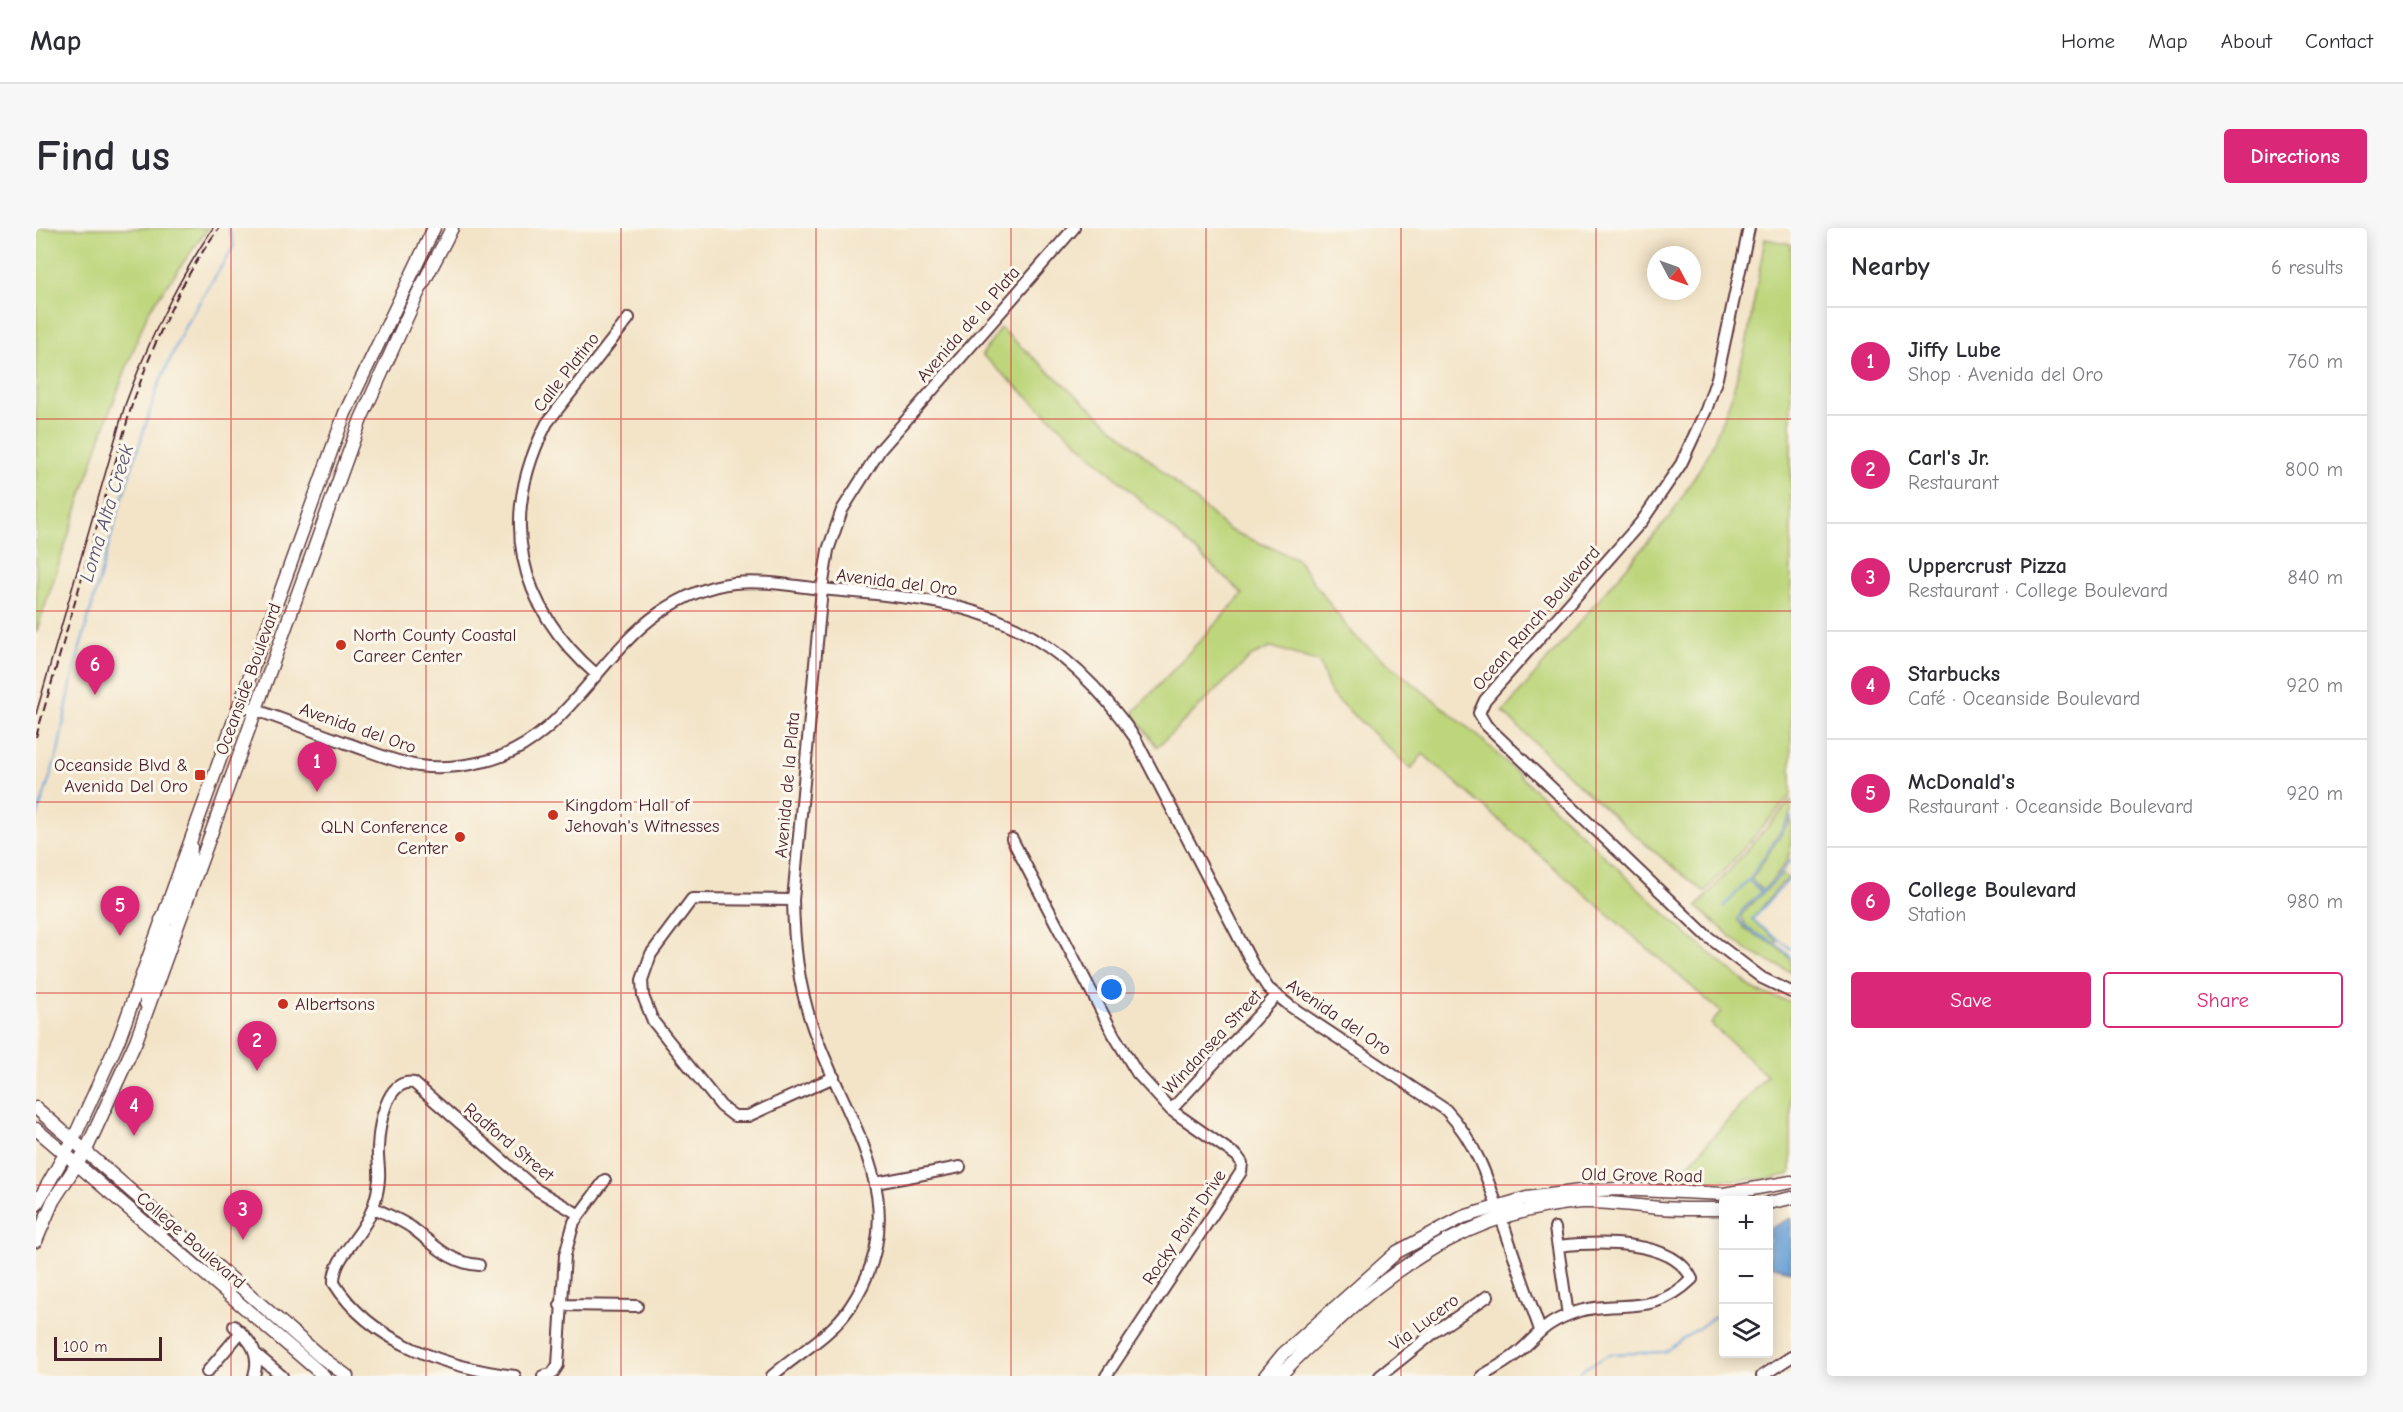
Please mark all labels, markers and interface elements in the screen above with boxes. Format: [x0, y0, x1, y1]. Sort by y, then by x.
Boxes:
text: Map [30, 25, 81, 57]
text: Home [2061, 29, 2115, 53]
text: Map [2148, 29, 2188, 53]
text: About [2221, 29, 2272, 53]
text: Contact [2305, 29, 2373, 53]
button: Directions [2224, 129, 2367, 183]
text: Find us [36, 132, 170, 181]
north arrow [1647, 246, 1701, 300]
text: Nearby [1851, 252, 1930, 282]
text: 6 results [2271, 256, 2343, 279]
street label: Avenida de la Plata [912, 262, 1024, 387]
street label: Calle Platino [529, 328, 604, 416]
text: Jiffy Lube [1908, 337, 2001, 363]
text: 1 [1867, 350, 1874, 373]
text: 760 m [2287, 350, 2343, 373]
text: Shop · Avenida del Oro [1908, 363, 2103, 386]
water label: Loma Alta Creek [75, 441, 138, 585]
text: Carl's Jr. [1908, 445, 1989, 471]
text: 2 [1866, 458, 1875, 481]
text: 800 m [2285, 458, 2343, 481]
text: Restaurant [1908, 471, 1998, 494]
street label: Ocean Ranch Boulevard [1468, 542, 1605, 695]
text: Uppercrust Pizza [1908, 553, 2067, 579]
street label: Avenida del Oro [835, 565, 959, 600]
text: 3 [1866, 566, 1875, 589]
text: 840 m [2288, 566, 2343, 589]
text: Restaurant · College Boulevard [1908, 579, 2168, 602]
street label: Oceanside Boulevard [211, 600, 286, 758]
place label: North County Coastal Career Center [353, 625, 516, 667]
marker: North County Coastal Career Center [334, 638, 348, 652]
pin: 6 [76, 646, 114, 695]
text: Starbucks [1908, 661, 2000, 687]
text: 4 [1866, 674, 1875, 697]
text: 920 m [2287, 674, 2343, 697]
text: Café · Oceanside Boulevard [1908, 687, 2140, 710]
street label: Avenida del Oro [297, 699, 419, 758]
street label: Avenida de la Plata [771, 711, 804, 859]
pin: 1 [298, 742, 336, 792]
place label: Oceanside Blvd & Avenida Del Oro [54, 755, 188, 797]
marker: Oceanside Blvd & Avenida Del Oro [193, 768, 207, 782]
text: McDonald's [1908, 769, 2015, 795]
text: 5 [1865, 782, 1876, 805]
text: 920 m [2287, 782, 2343, 805]
place label: Kingdom Hall of Jehovah's Witnesses [565, 795, 720, 837]
text: Restaurant · Oceanside Boulevard [1908, 795, 2193, 818]
marker: Kingdom Hall of Jehovah's Witnesses [546, 808, 560, 822]
place label: QLN Conference Center [321, 817, 449, 859]
marker: QLN Conference Center [453, 830, 467, 844]
text: College Boulevard [1908, 877, 2077, 903]
pin: 5 [100, 886, 140, 936]
text: 6 [1865, 890, 1876, 913]
text: 980 m [2287, 890, 2343, 913]
text: Station [1908, 903, 1966, 926]
button: Save [1851, 972, 2091, 1028]
button: Share [2103, 972, 2343, 1028]
your location [1097, 975, 1126, 1004]
street label: Avenida del Oro [1282, 975, 1395, 1060]
street label: Windansea Street [1159, 985, 1267, 1099]
place label: Albertsons [295, 994, 375, 1015]
marker: Albertsons [276, 997, 290, 1011]
pin: 2 [238, 1022, 276, 1071]
pin: 4 [114, 1086, 154, 1136]
street label: Radford Street [459, 1099, 559, 1187]
street label: Old Grove Road [1581, 1164, 1703, 1187]
street label: Rocky Point Drive [1138, 1166, 1231, 1289]
street label: College Boulevard [132, 1187, 249, 1293]
pin: 3 [224, 1190, 262, 1240]
map controls [1719, 1196, 1773, 1358]
button: + [1719, 1196, 1773, 1250]
button: − [1719, 1250, 1773, 1304]
street label: Via Lucero [1386, 1290, 1463, 1355]
button: layers [1719, 1304, 1773, 1358]
scale bar [54, 1334, 162, 1362]
text: 100 m [63, 1338, 107, 1356]

